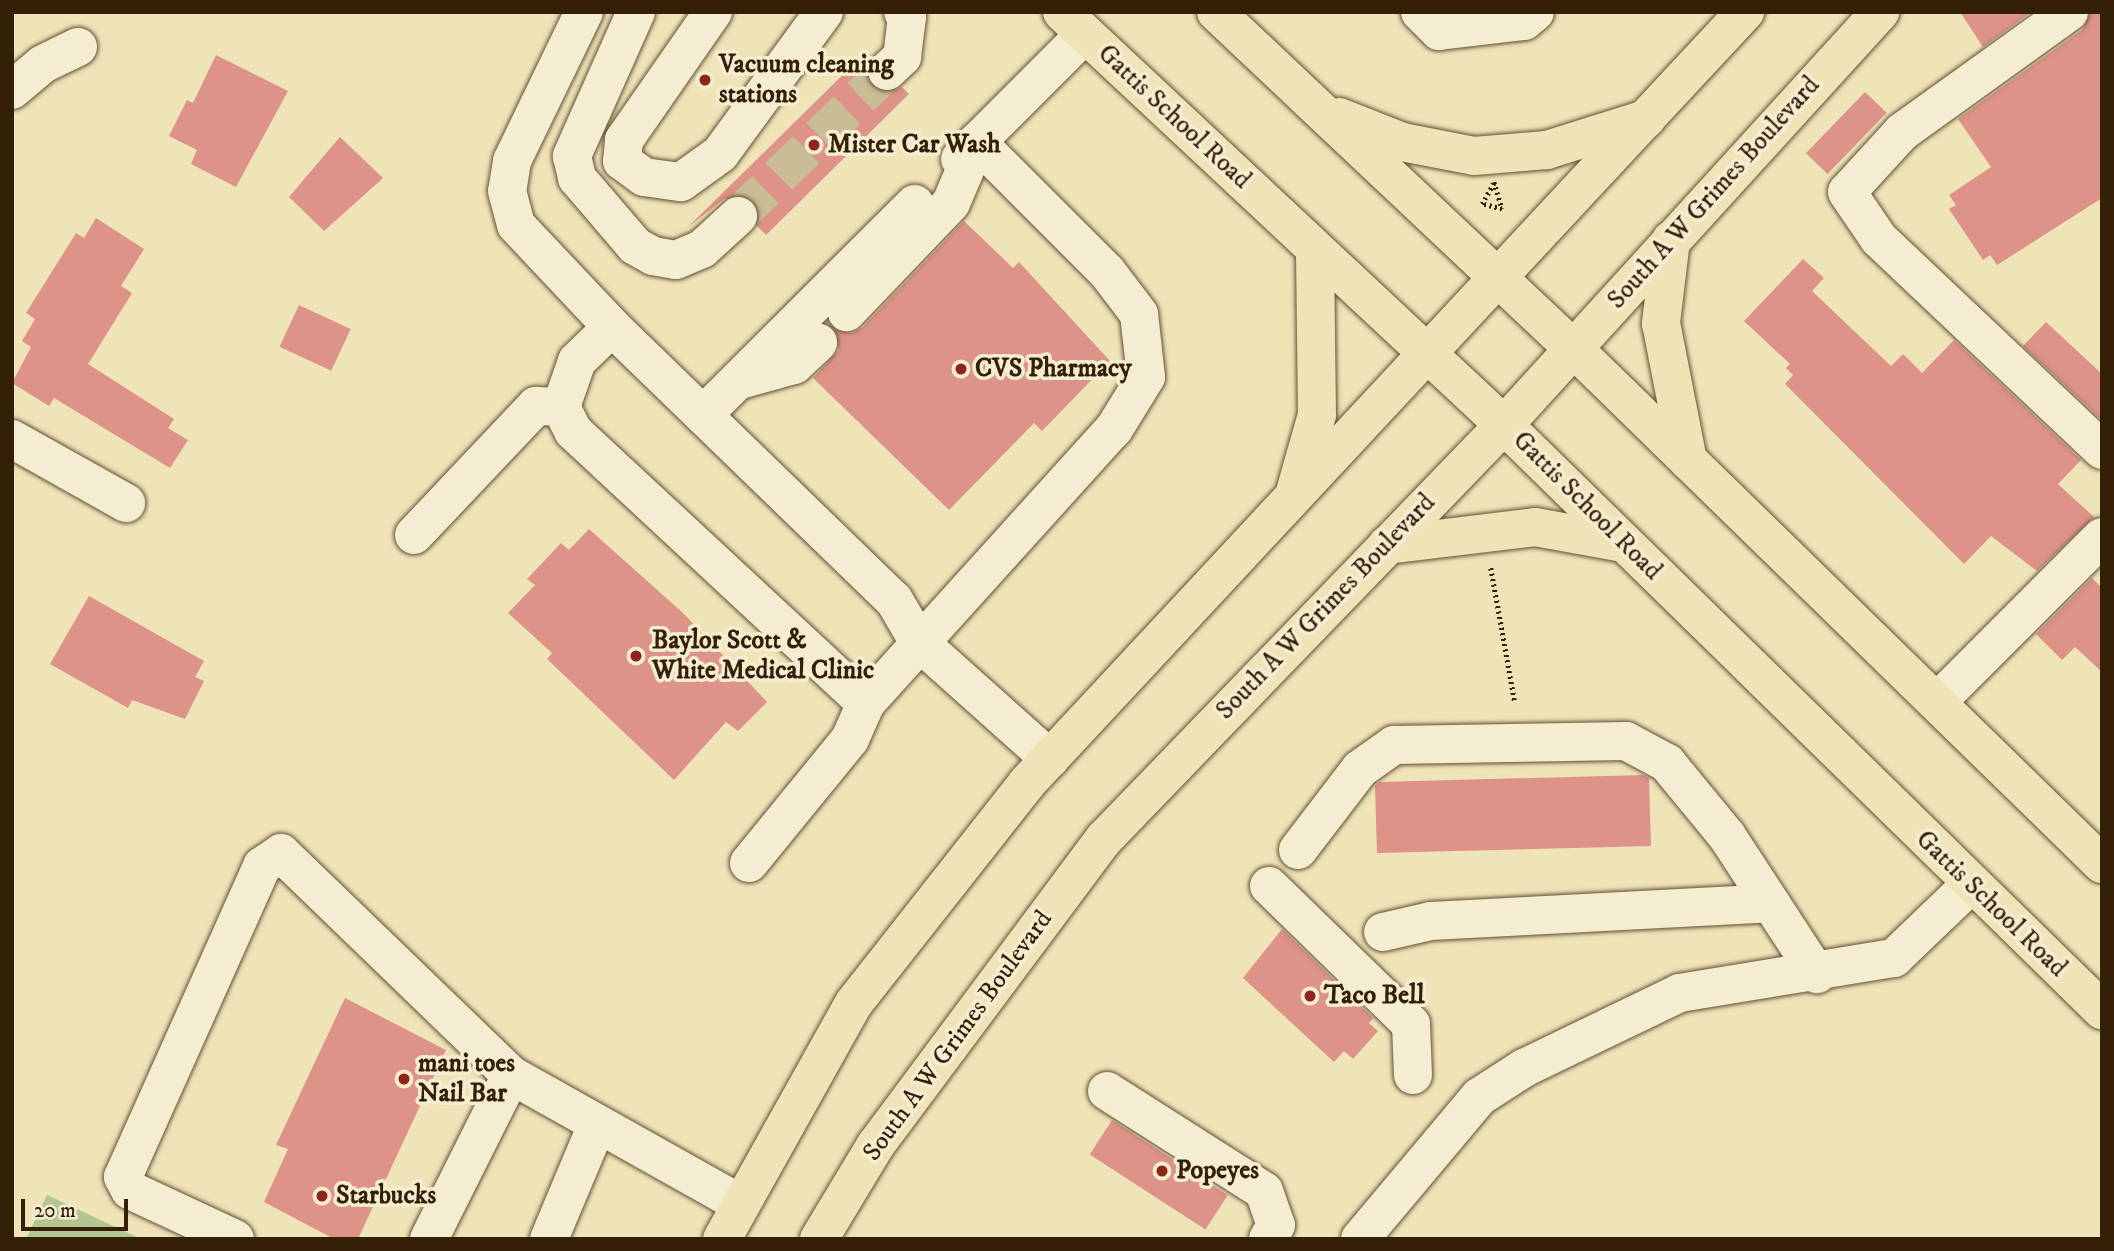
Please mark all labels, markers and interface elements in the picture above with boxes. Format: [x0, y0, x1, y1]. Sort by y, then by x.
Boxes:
street label: Gattis School Road [1091, 38, 1257, 196]
place label: Vacuum cleaning stations [719, 49, 894, 110]
street label: South A W Grimes Boulevard [1601, 70, 1827, 316]
marker: Vacuum cleaning stations [697, 72, 713, 88]
place label: Mister Car Wash [828, 129, 1001, 161]
marker: Mister Car Wash [806, 137, 822, 153]
place label: CVS Pharmacy [975, 353, 1132, 385]
marker: CVS Pharmacy [953, 361, 969, 377]
street label: Gattis School Road [1506, 425, 1668, 587]
street label: South A W Grimes Boulevard [1210, 488, 1442, 726]
place label: Baylor Scott & White Medical Clinic [652, 625, 874, 686]
marker: Baylor Scott & White Medical Clinic [626, 646, 646, 666]
street label: Gattis School Road [1909, 824, 2073, 984]
street label: South A W Grimes Boulevard [857, 905, 1059, 1167]
place label: Taco Bell [1324, 980, 1425, 1012]
marker: Taco Bell [1302, 988, 1318, 1004]
place label: mani toes Nail Bar [418, 1048, 515, 1110]
marker: mani toes Nail Bar [396, 1071, 412, 1087]
place label: Popeyes [1176, 1155, 1259, 1187]
marker: Popeyes [1154, 1163, 1170, 1179]
place label: Starbucks [336, 1180, 436, 1212]
scale bar [24, 1184, 131, 1228]
marker: Starbucks [314, 1188, 330, 1204]
text: 20 m [34, 1198, 76, 1224]

